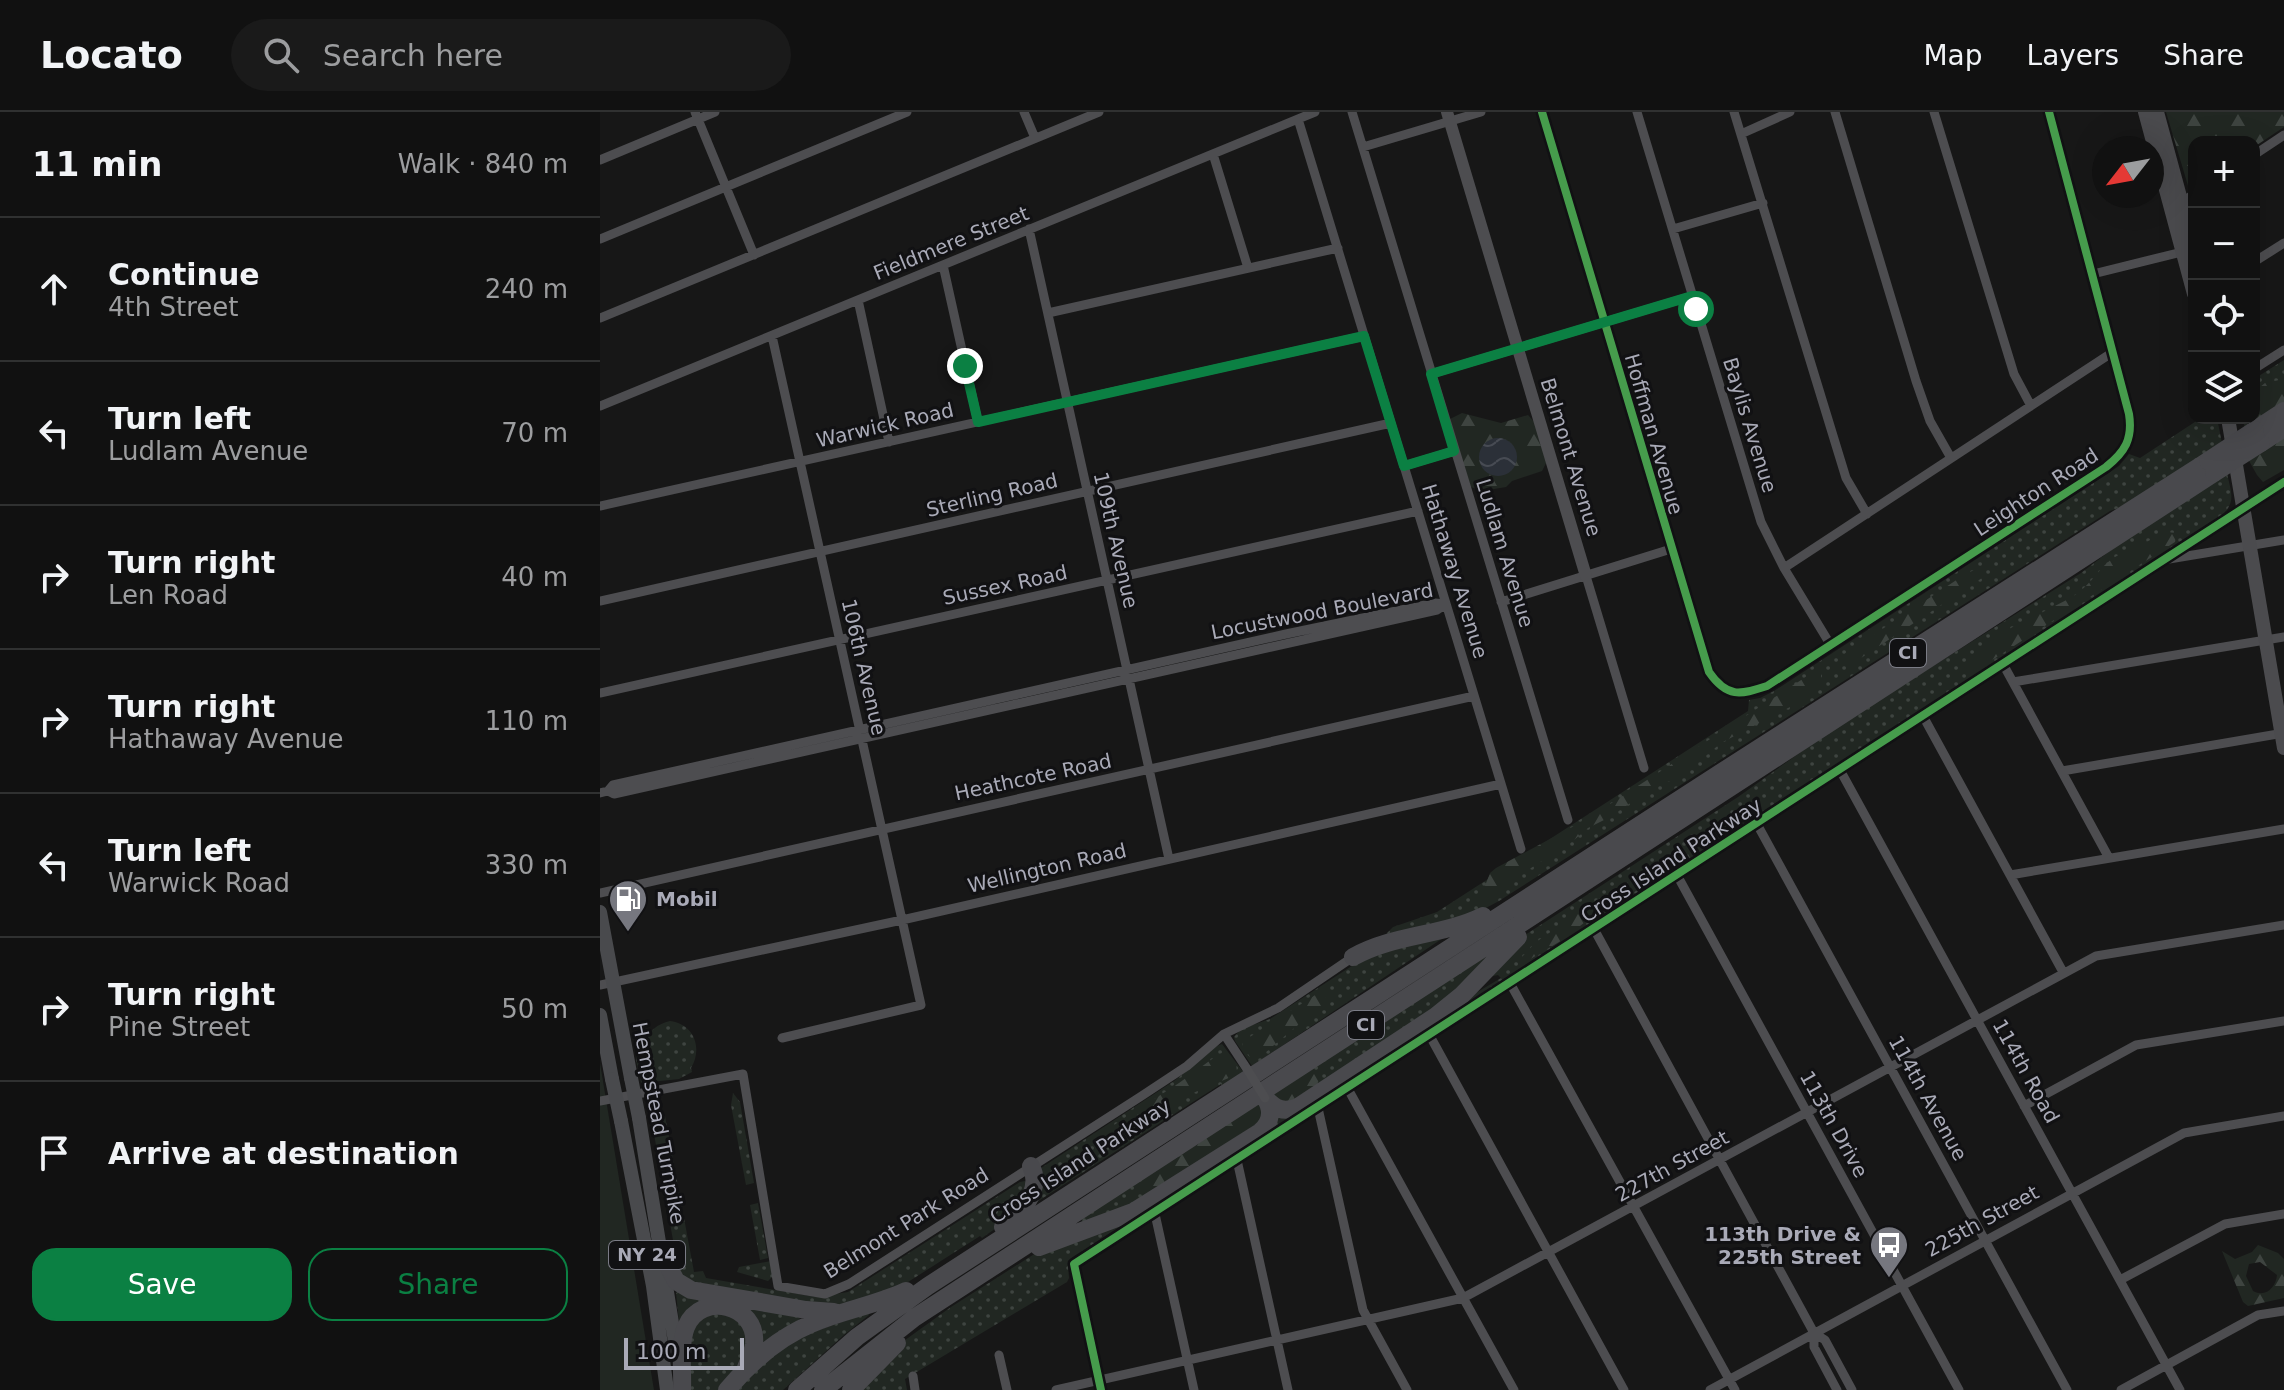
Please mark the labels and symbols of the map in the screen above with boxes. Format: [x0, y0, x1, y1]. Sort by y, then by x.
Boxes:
north arrow [2092, 136, 2164, 208]
street label: Fieldmere Street [870, 201, 1032, 285]
route start [1678, 291, 1714, 327]
route end [947, 348, 983, 384]
street label: Hoffman Avenue [1620, 351, 1688, 517]
street label: Baylis Avenue [1718, 355, 1782, 495]
street label: Belmont Avenue [1535, 375, 1607, 539]
street label: Warwick Road [814, 398, 956, 452]
street label: Leighton Road [1969, 443, 2103, 541]
street label: Sterling Road [924, 468, 1060, 522]
street label: 109th Avenue [1089, 469, 1143, 611]
street label: Ludlam Avenue [1471, 476, 1539, 630]
street label: Hathaway Avenue [1417, 481, 1493, 661]
street label: Sussex Road [941, 560, 1069, 610]
street label: Locustwood Boulevard [1209, 578, 1435, 644]
street label: 106th Avenue [837, 596, 891, 738]
road number: CI [1890, 639, 1926, 667]
street label: Heathcote Road [952, 749, 1114, 805]
street label: Cross Island Parkway [1576, 792, 1766, 927]
street label: Wellington Road [965, 838, 1129, 898]
fuel station icon: Mobil [607, 878, 649, 933]
place label: Mobil [656, 887, 718, 911]
road number: CI [1348, 1011, 1384, 1039]
street label: 114th Road [1988, 1015, 2064, 1127]
street label: Hempstead Turnpike [628, 1020, 690, 1226]
street label: 114th Avenue [1884, 1031, 1972, 1165]
street label: 113th Drive [1795, 1066, 1873, 1182]
street label: Cross Island Parkway [985, 1093, 1175, 1228]
street label: 227th Street [1611, 1125, 1733, 1207]
street label: Belmont Park Road [819, 1162, 993, 1284]
street label: 225th Street [1921, 1180, 2043, 1262]
place label: 113th Drive & 225th Street [1704, 1222, 1861, 1269]
bus stop icon: 113th Drive & 225th Street [1868, 1224, 1910, 1279]
road number: NY 24 [609, 1241, 685, 1269]
scale bar [624, 1334, 744, 1370]

